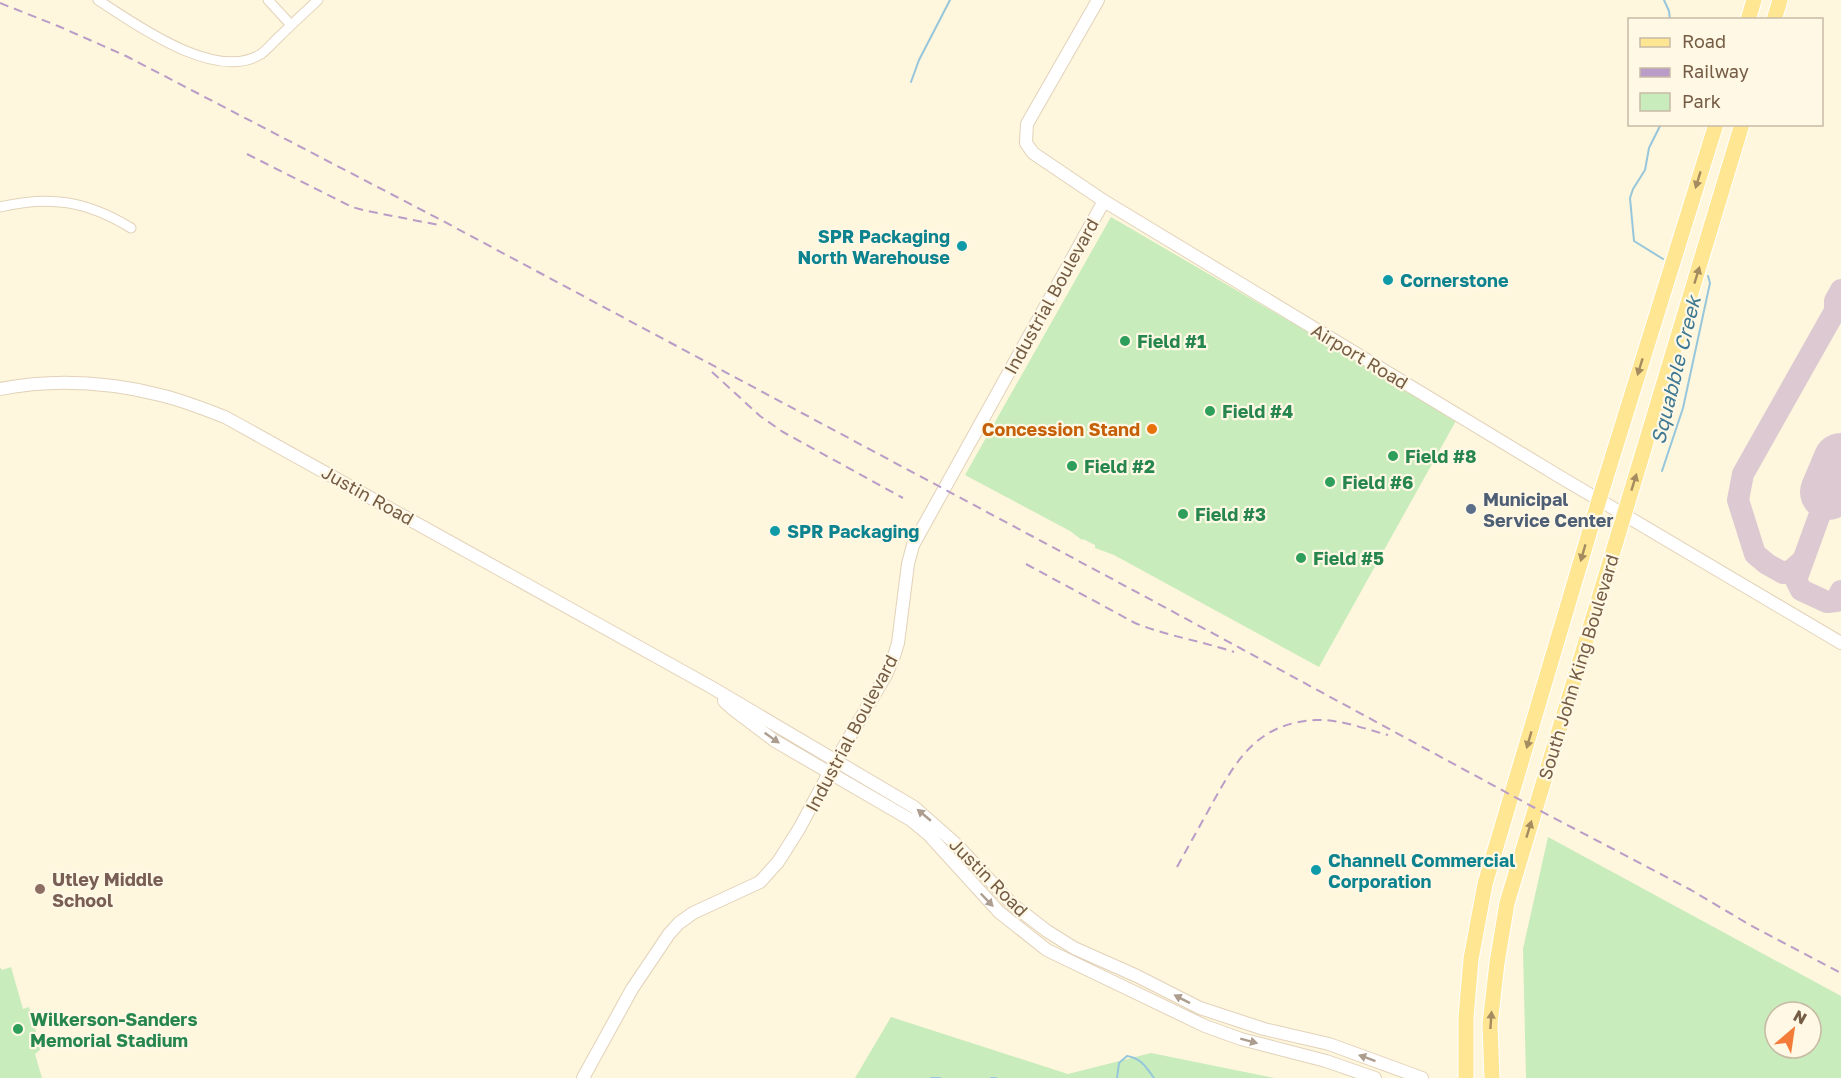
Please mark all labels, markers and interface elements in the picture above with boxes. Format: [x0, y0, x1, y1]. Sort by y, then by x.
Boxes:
legend [1628, 18, 1823, 126]
text: Road [1682, 30, 1726, 52]
text: Railway [1682, 60, 1749, 82]
text: Park [1682, 90, 1721, 112]
one-way arrow [1693, 171, 1702, 189]
street label: Industrial Boulevard [999, 214, 1103, 378]
place label: SPR Packaging North Warehouse [798, 225, 950, 268]
marker: SPR Packaging North Warehouse [955, 239, 969, 253]
one-way arrow [1693, 266, 1702, 284]
place label: Cornerstone [1400, 269, 1509, 291]
marker: Cornerstone [1381, 273, 1395, 287]
water label: Squabble Creek [1645, 291, 1706, 446]
street label: Airport Road [1308, 319, 1412, 393]
place label: Field #1 [1137, 330, 1206, 352]
marker: Field #1 [1118, 334, 1132, 348]
one-way arrow [1635, 358, 1644, 376]
place label: Field #4 [1222, 400, 1293, 422]
marker: Field #4 [1203, 404, 1217, 418]
place label: Concession Stand [982, 418, 1140, 440]
marker: Concession Stand [1145, 422, 1159, 436]
place label: Field #8 [1405, 445, 1477, 467]
marker: Field #8 [1386, 449, 1400, 463]
place label: Field #2 [1084, 455, 1155, 477]
marker: Field #2 [1065, 459, 1079, 473]
street label: Justin Road [318, 461, 418, 529]
place label: Field #6 [1342, 471, 1413, 493]
one-way arrow [1630, 472, 1639, 490]
marker: Field #6 [1323, 475, 1337, 489]
place label: Municipal Service Center [1483, 488, 1613, 531]
marker: Municipal Service Center [1464, 502, 1478, 516]
place label: Field #3 [1195, 503, 1266, 525]
marker: Field #3 [1176, 507, 1190, 521]
place label: SPR Packaging [787, 520, 919, 542]
marker: SPR Packaging [768, 524, 782, 538]
one-way arrow [1578, 544, 1587, 562]
place label: Field #5 [1313, 547, 1384, 569]
marker: Field #5 [1294, 551, 1308, 565]
street label: South John King Boulevard [1533, 552, 1623, 782]
street label: Industrial Boulevard [800, 651, 902, 815]
one-way arrow [1523, 731, 1533, 749]
one-way arrow [763, 732, 779, 744]
one-way arrow [917, 809, 932, 822]
one-way arrow [1525, 820, 1534, 838]
street label: Justin Road [945, 833, 1033, 921]
place label: Channell Commercial Corporation [1328, 849, 1515, 892]
marker: Channell Commercial Corporation [1309, 863, 1323, 877]
place label: Utley Middle School [52, 868, 164, 911]
marker: Utley Middle School [33, 882, 47, 896]
one-way arrow [980, 893, 994, 908]
one-way arrow [1173, 994, 1191, 1004]
north arrow [1763, 1000, 1823, 1060]
text: N [1790, 1005, 1810, 1029]
place label: Wilkerson-Sanders Memorial Stadium [30, 1008, 197, 1051]
one-way arrow [1486, 1010, 1496, 1029]
marker: Wilkerson-Sanders Memorial Stadium [11, 1022, 25, 1036]
one-way arrow [1240, 1037, 1258, 1047]
one-way arrow [1358, 1053, 1376, 1062]

